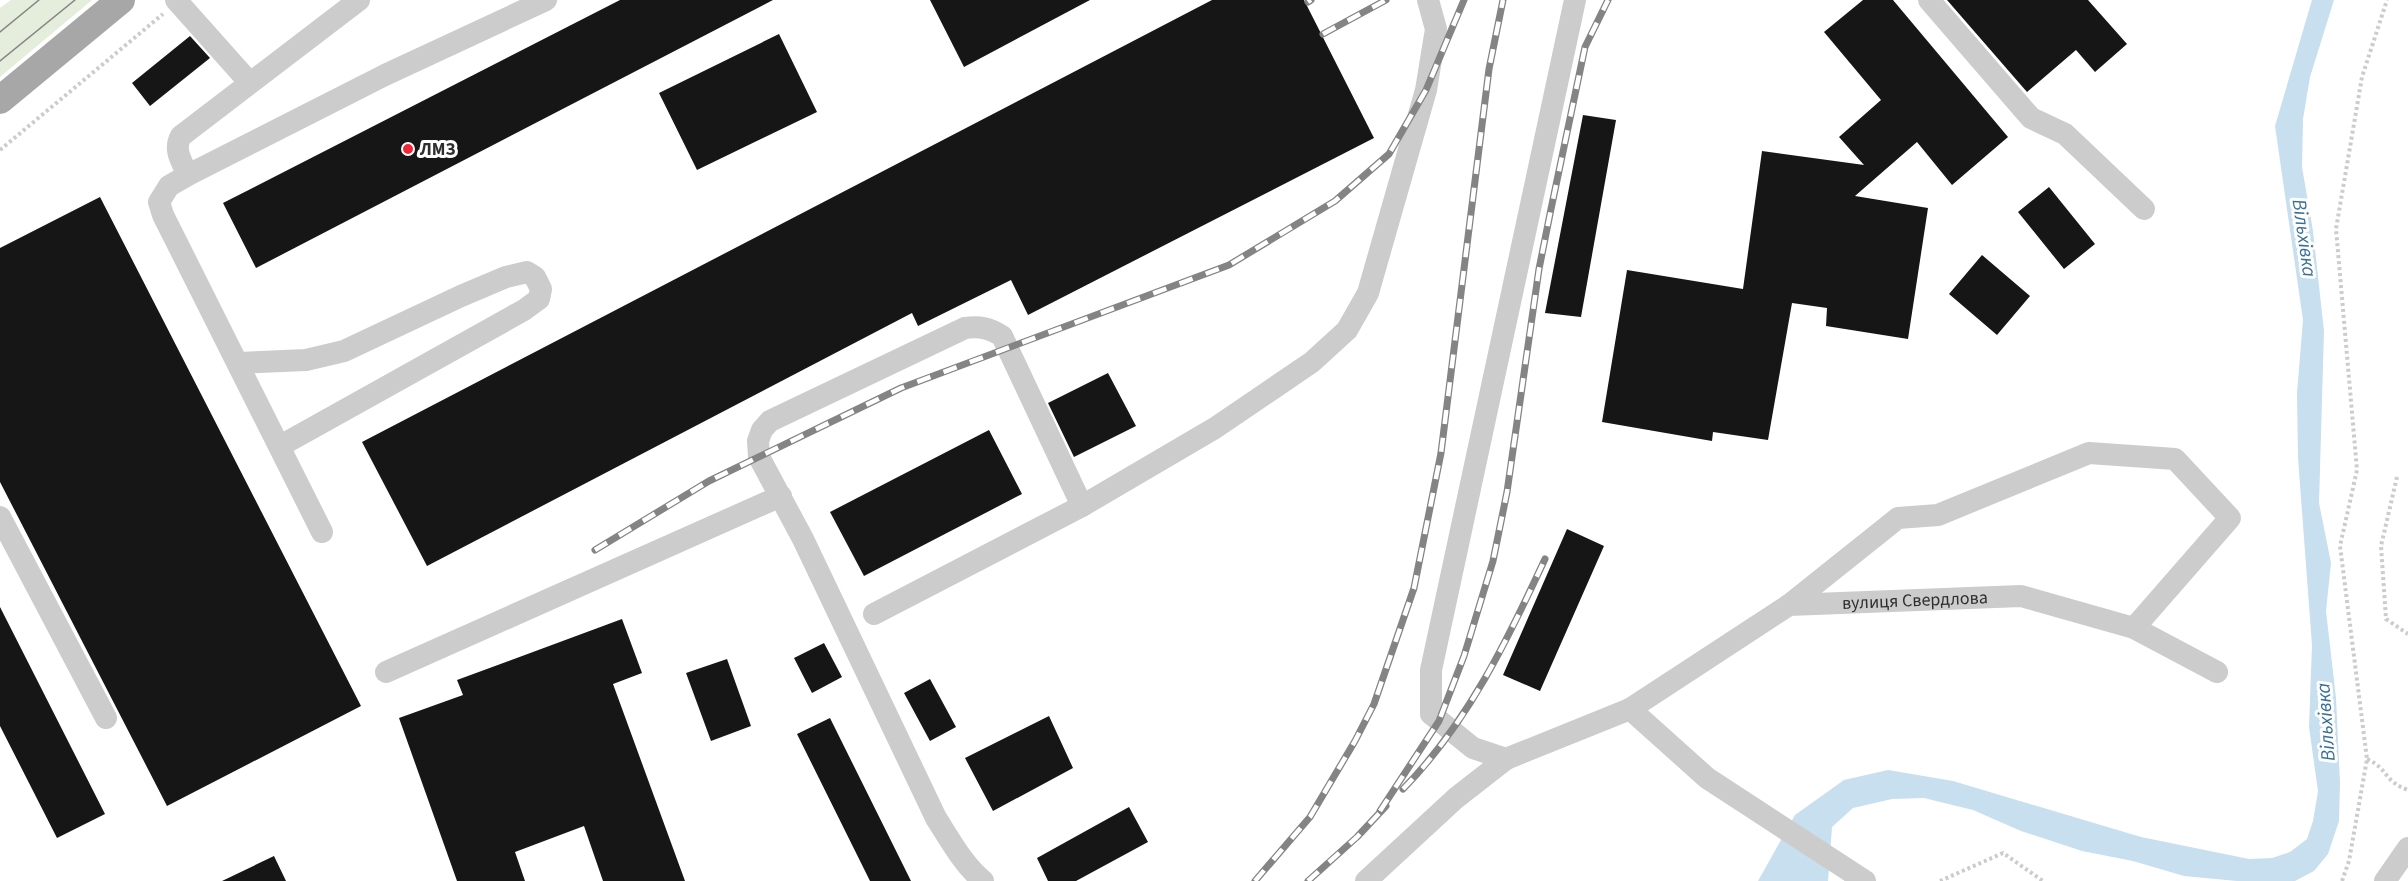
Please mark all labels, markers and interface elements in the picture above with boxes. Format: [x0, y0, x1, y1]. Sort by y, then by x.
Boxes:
place label: ЛМЗ [419, 137, 456, 162]
marker: ЛМЗ [401, 142, 415, 156]
water label: Вільхівка [2285, 197, 2323, 279]
street label: вулиця Свердлова [1842, 585, 1988, 615]
water label: Вільхівка [2309, 682, 2343, 762]

